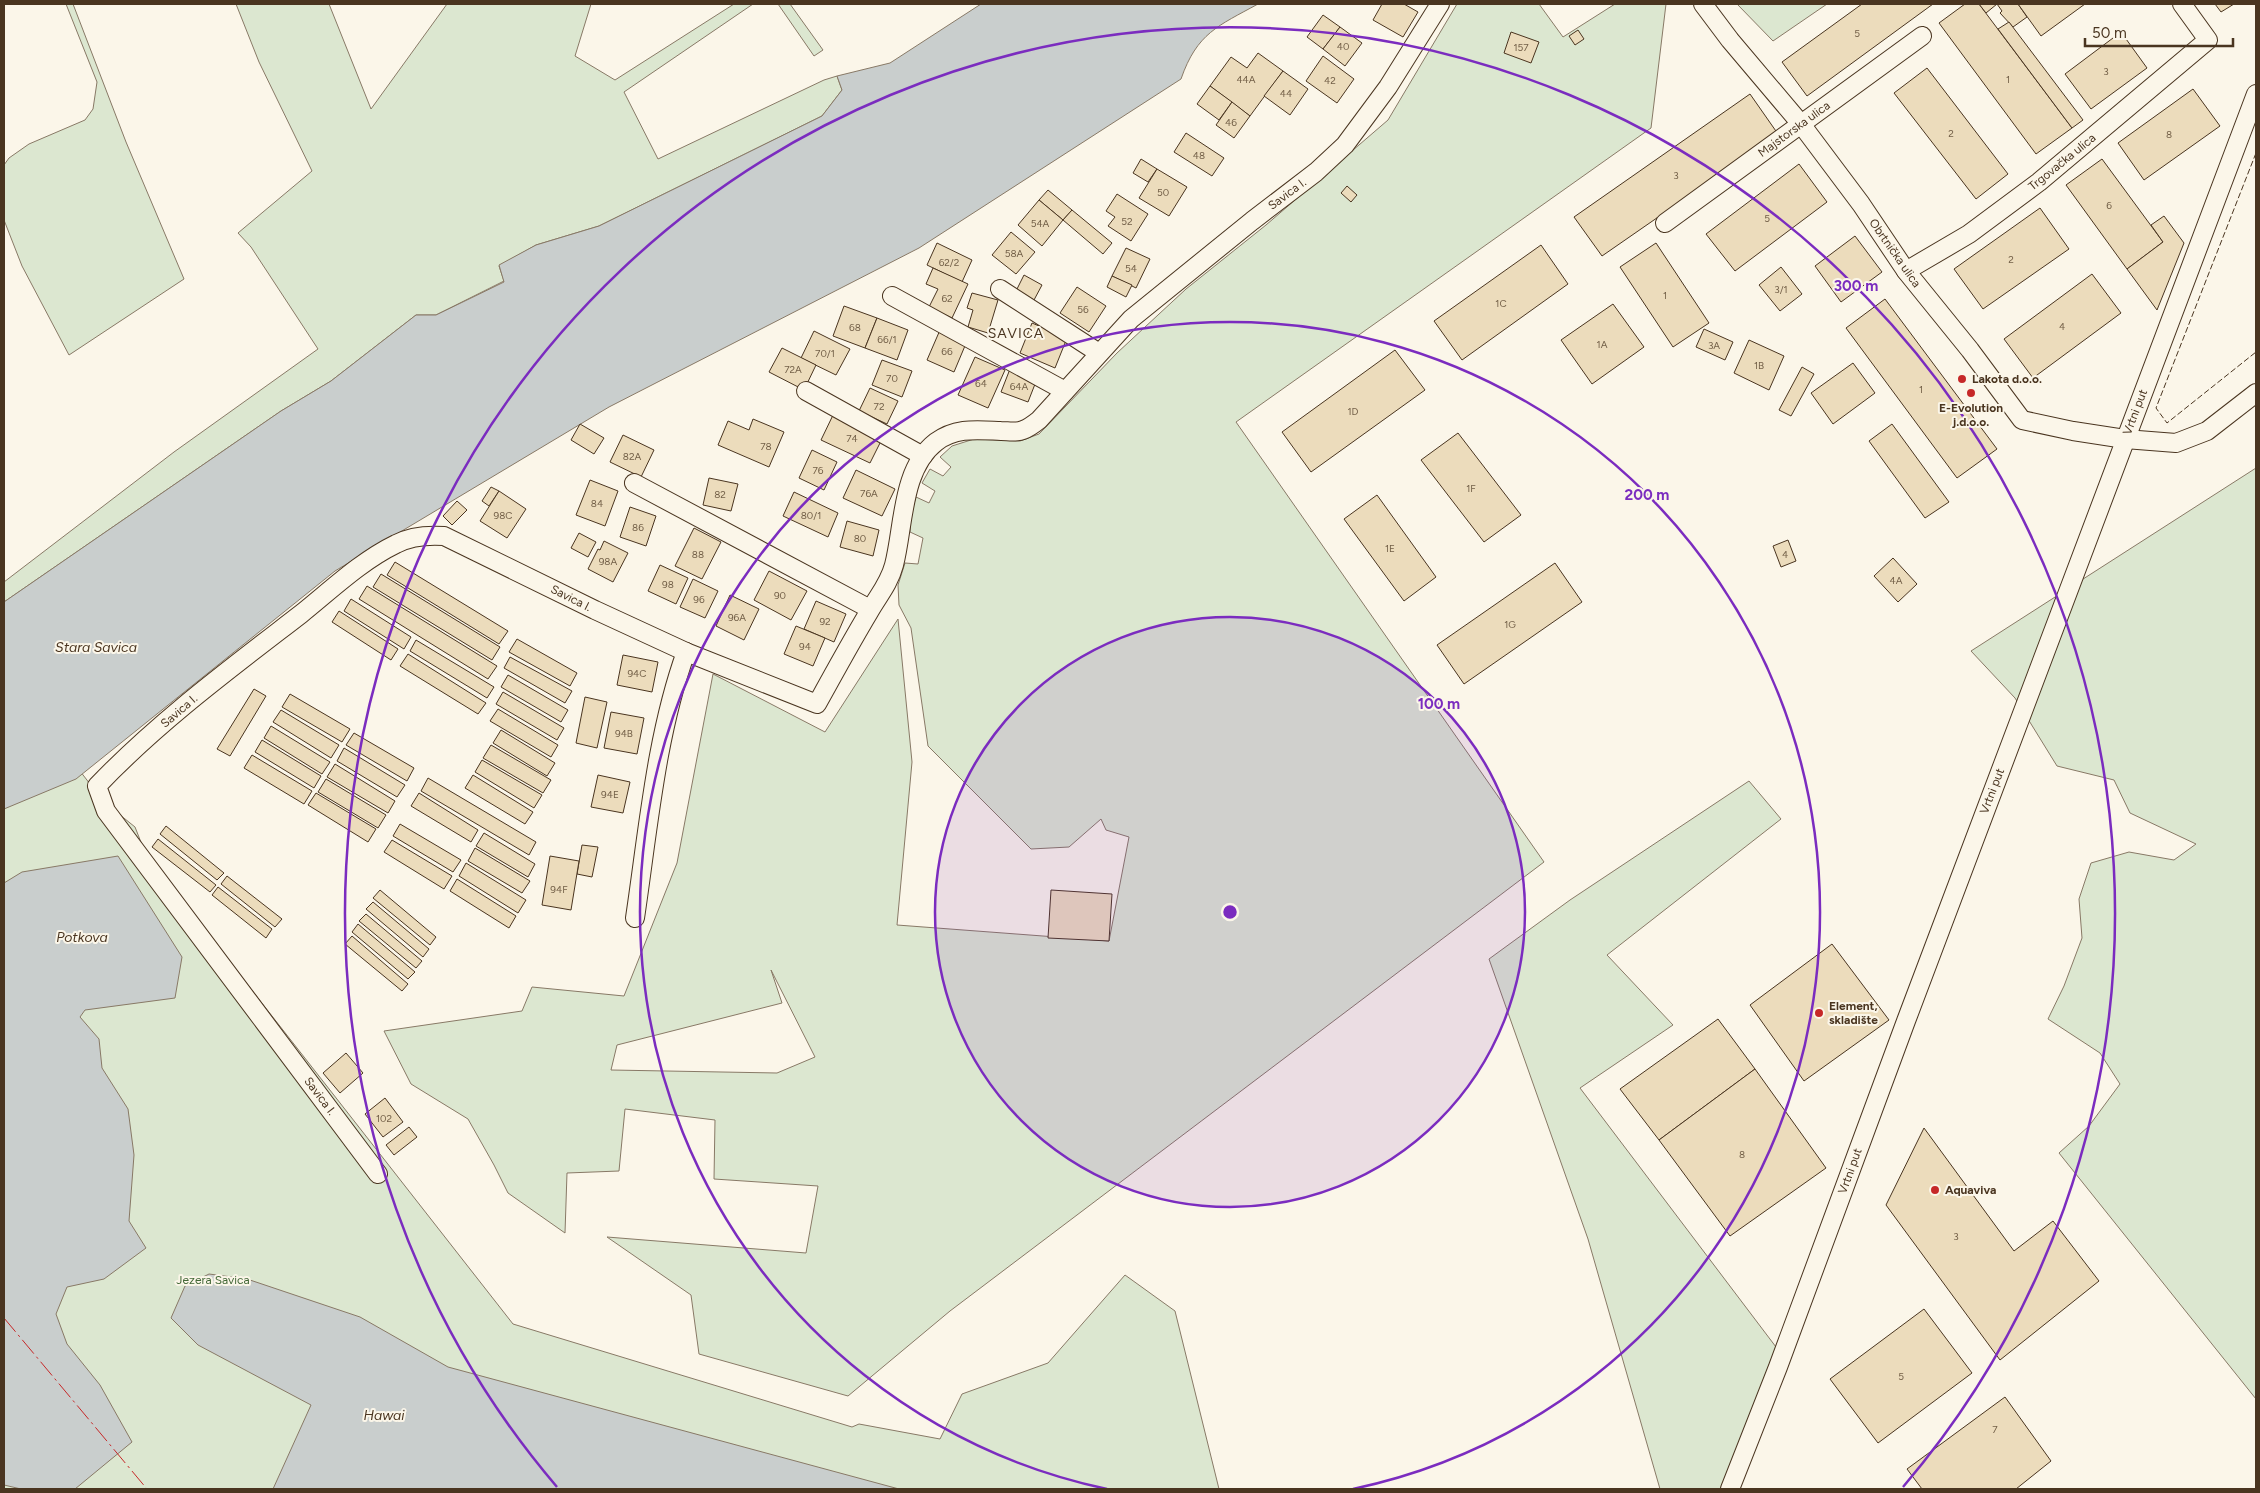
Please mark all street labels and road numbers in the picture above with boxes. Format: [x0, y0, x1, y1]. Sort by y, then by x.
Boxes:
street label: Majstorska ulica [1755, 98, 1833, 160]
street label: Trgovačka ulica [2026, 131, 2098, 193]
street label: Savica I. [1265, 175, 1309, 213]
street label: Obrtnička ulica [1866, 216, 1924, 290]
street label: Vrtni put [2120, 387, 2150, 437]
street label: Savica I. [548, 582, 594, 614]
street label: Savica I. [158, 691, 200, 731]
street label: Vrtni put [1977, 766, 2007, 816]
street label: Savica I. [301, 1074, 339, 1118]
street label: Vrtni put [1835, 1146, 1865, 1196]

